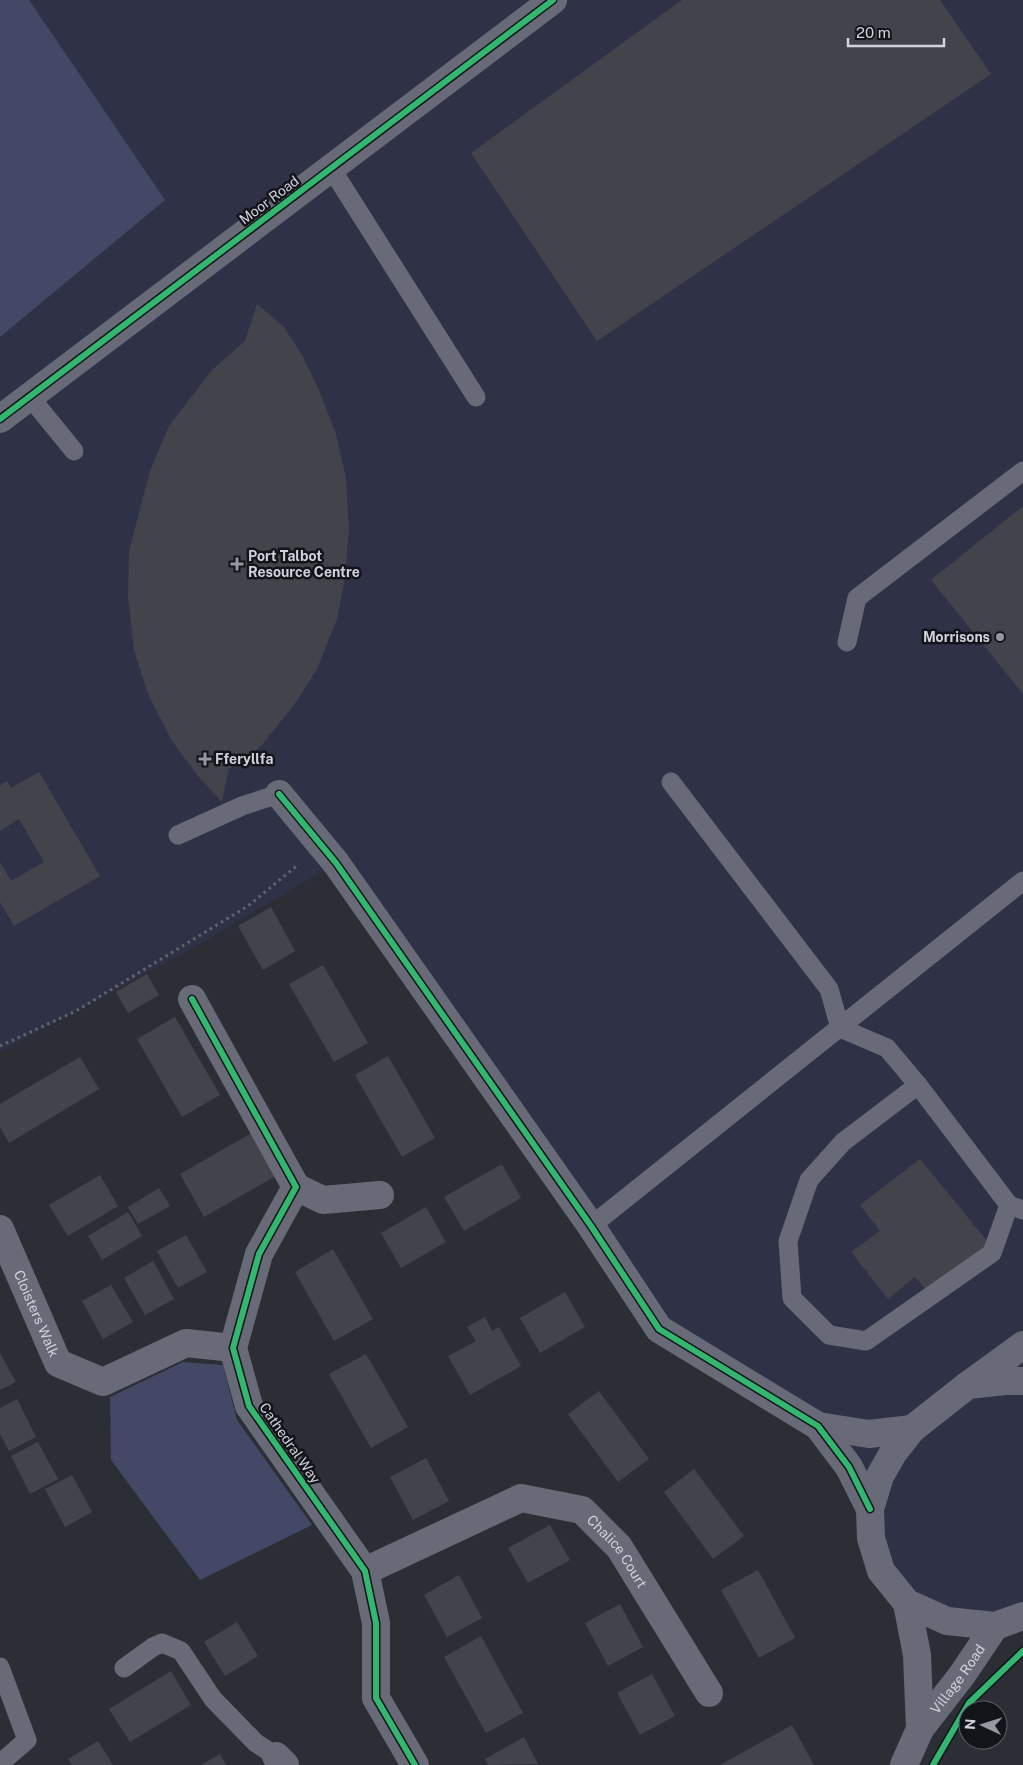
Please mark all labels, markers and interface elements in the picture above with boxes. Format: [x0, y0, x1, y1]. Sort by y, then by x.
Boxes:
scale bar [848, 15, 944, 47]
text: 20 m [856, 24, 891, 41]
street label: Moor Road [236, 172, 302, 228]
place label: Port Talbot Resource Centre [248, 548, 360, 580]
marker: Port Talbot Resource Centre [230, 557, 244, 571]
place label: Morrisons [923, 629, 990, 645]
marker: Morrisons [994, 631, 1006, 643]
place label: Fferyllfa [215, 751, 273, 767]
marker: Fferyllfa [199, 753, 211, 765]
street label: Cloisters Walk [11, 1267, 62, 1359]
street label: Cathedral Way [256, 1400, 324, 1487]
street label: Chalice Court [584, 1512, 650, 1591]
street label: Village Road [927, 1641, 988, 1717]
north arrow [958, 1700, 1008, 1750]
text: N [962, 1718, 978, 1730]

